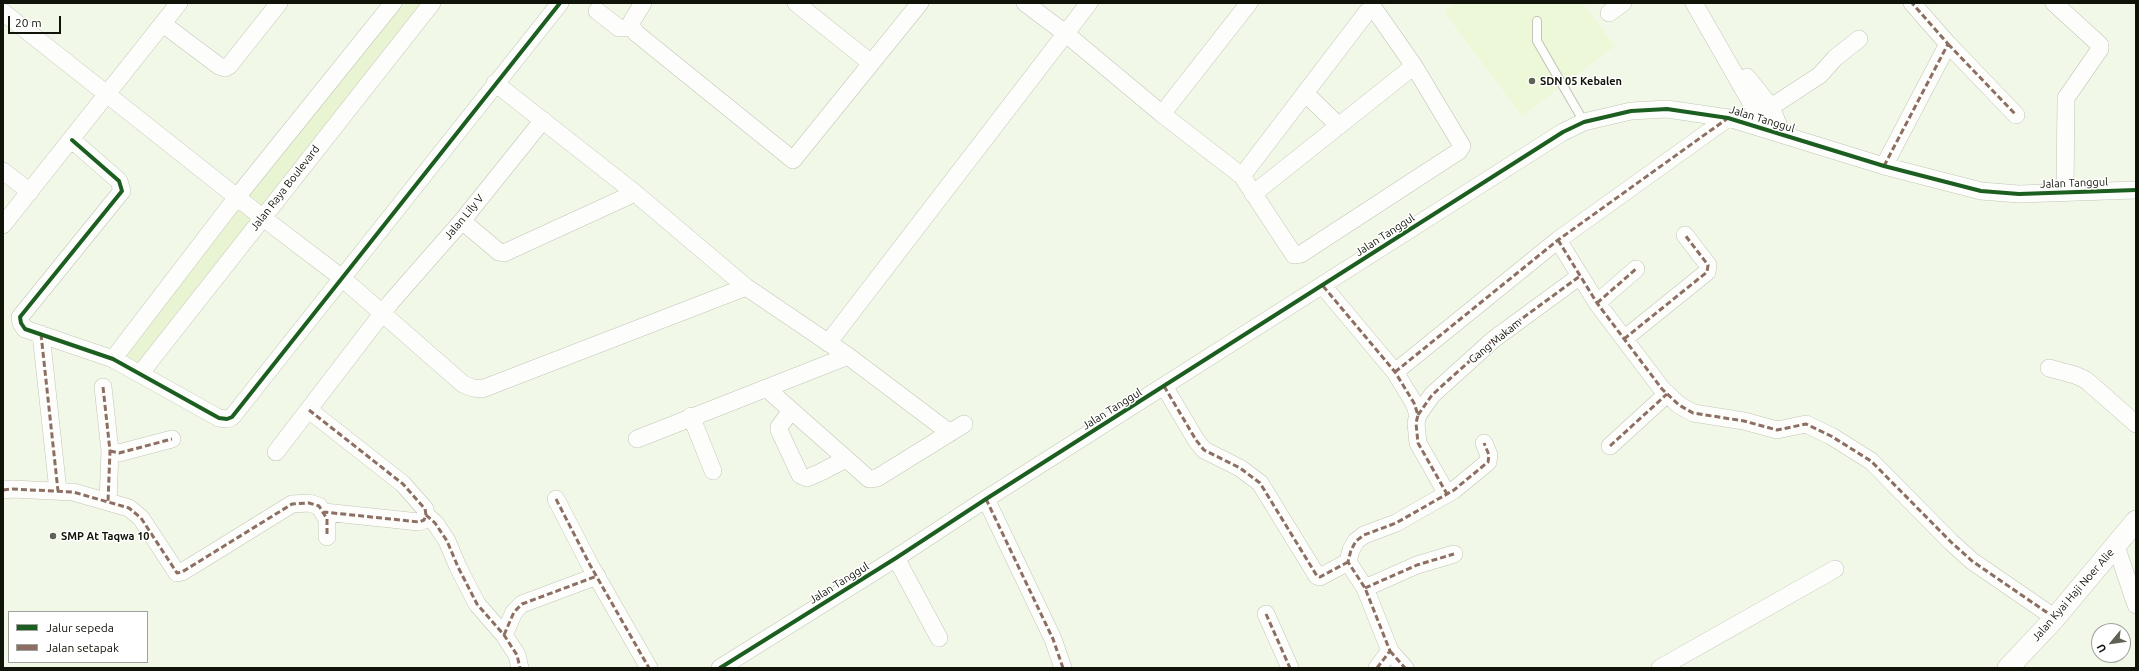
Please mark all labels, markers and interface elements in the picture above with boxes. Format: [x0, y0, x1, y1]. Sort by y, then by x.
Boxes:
scale bar [10, 8, 63, 34]
text: 20 m [15, 16, 42, 29]
place label: SDN 05 Kebalen [1540, 74, 1622, 88]
marker: SDN 05 Kebalen [1527, 76, 1537, 86]
street label: Jalan Tanggul [1728, 103, 1796, 135]
street label: Jalan Raya Boulevard [248, 143, 322, 233]
street label: Jalan Tanggul [2040, 175, 2108, 191]
street label: Jalan Lily V [441, 192, 487, 242]
street label: Jalan Tanggul [1353, 211, 1417, 259]
street label: Gang Makam [1466, 316, 1524, 366]
street label: Jalan Tanggul [1080, 385, 1144, 433]
place label: SMP At Taqwa 10 [61, 529, 150, 543]
marker: SMP At Taqwa 10 [48, 531, 58, 541]
street label: Jalan Kyai Haji Noer Alie [2029, 546, 2117, 644]
street label: Jalan Tanggul [807, 559, 871, 607]
legend [8, 611, 148, 663]
text: Jalur sepeda [46, 621, 114, 634]
north arrow [2091, 623, 2131, 663]
text: Jalan setapak [46, 641, 119, 654]
text: U [2094, 642, 2108, 655]

